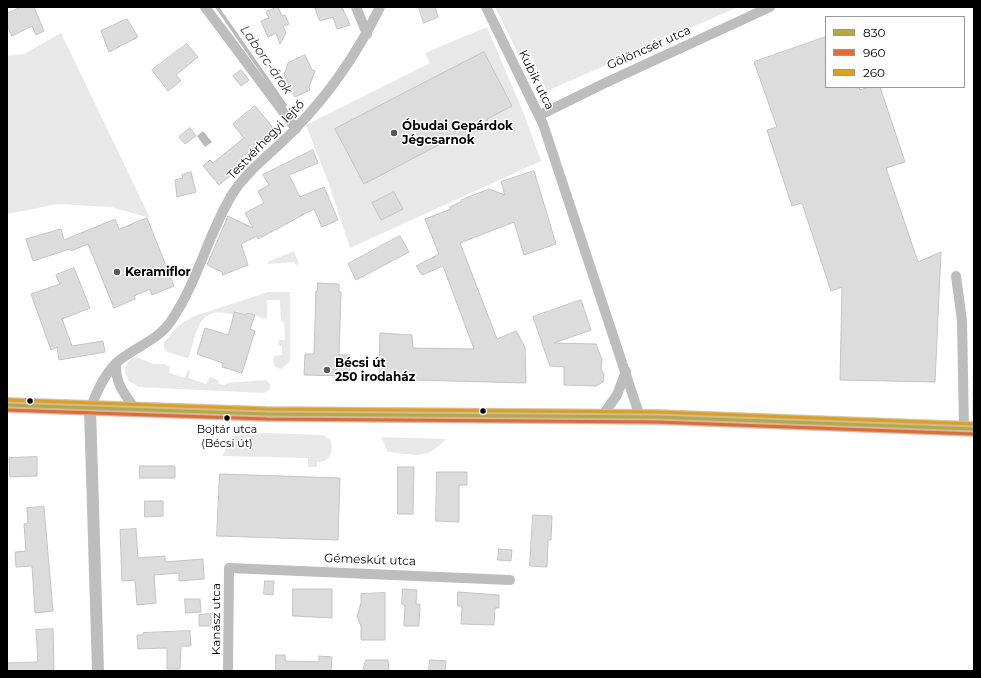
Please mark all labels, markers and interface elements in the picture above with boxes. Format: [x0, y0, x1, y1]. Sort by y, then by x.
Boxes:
legend [825, 16, 965, 88]
water label: Laborc-árok [237, 23, 295, 97]
street label: Gölöncsér utca [605, 23, 693, 73]
text: 830 [863, 25, 885, 40]
text: 960 [863, 45, 886, 60]
street label: Kubik utca [515, 48, 557, 112]
text: 260 [863, 65, 885, 80]
street label: Testvérhegyi lejtő [224, 97, 308, 183]
place label: Óbudai Gepárdok Jégcsarnok [402, 119, 513, 147]
marker: Óbudai Gepárdok Jégcsarnok [389, 128, 399, 138]
place label: Keramiflor [125, 265, 191, 279]
marker: Keramiflor [112, 267, 122, 277]
place label: Bécsi út 250 irodaház [335, 356, 415, 384]
marker: Bécsi út 250 irodaház [322, 365, 332, 375]
unlabelled marker [25, 396, 35, 406]
unlabelled marker [478, 406, 488, 416]
marker: Bojtár utca (Bécsi út) [222, 413, 232, 423]
place label: Bojtár utca (Bécsi út) [197, 423, 257, 449]
street label: Gémeskút utca [324, 551, 416, 569]
street label: Kanász utca [209, 583, 223, 655]

